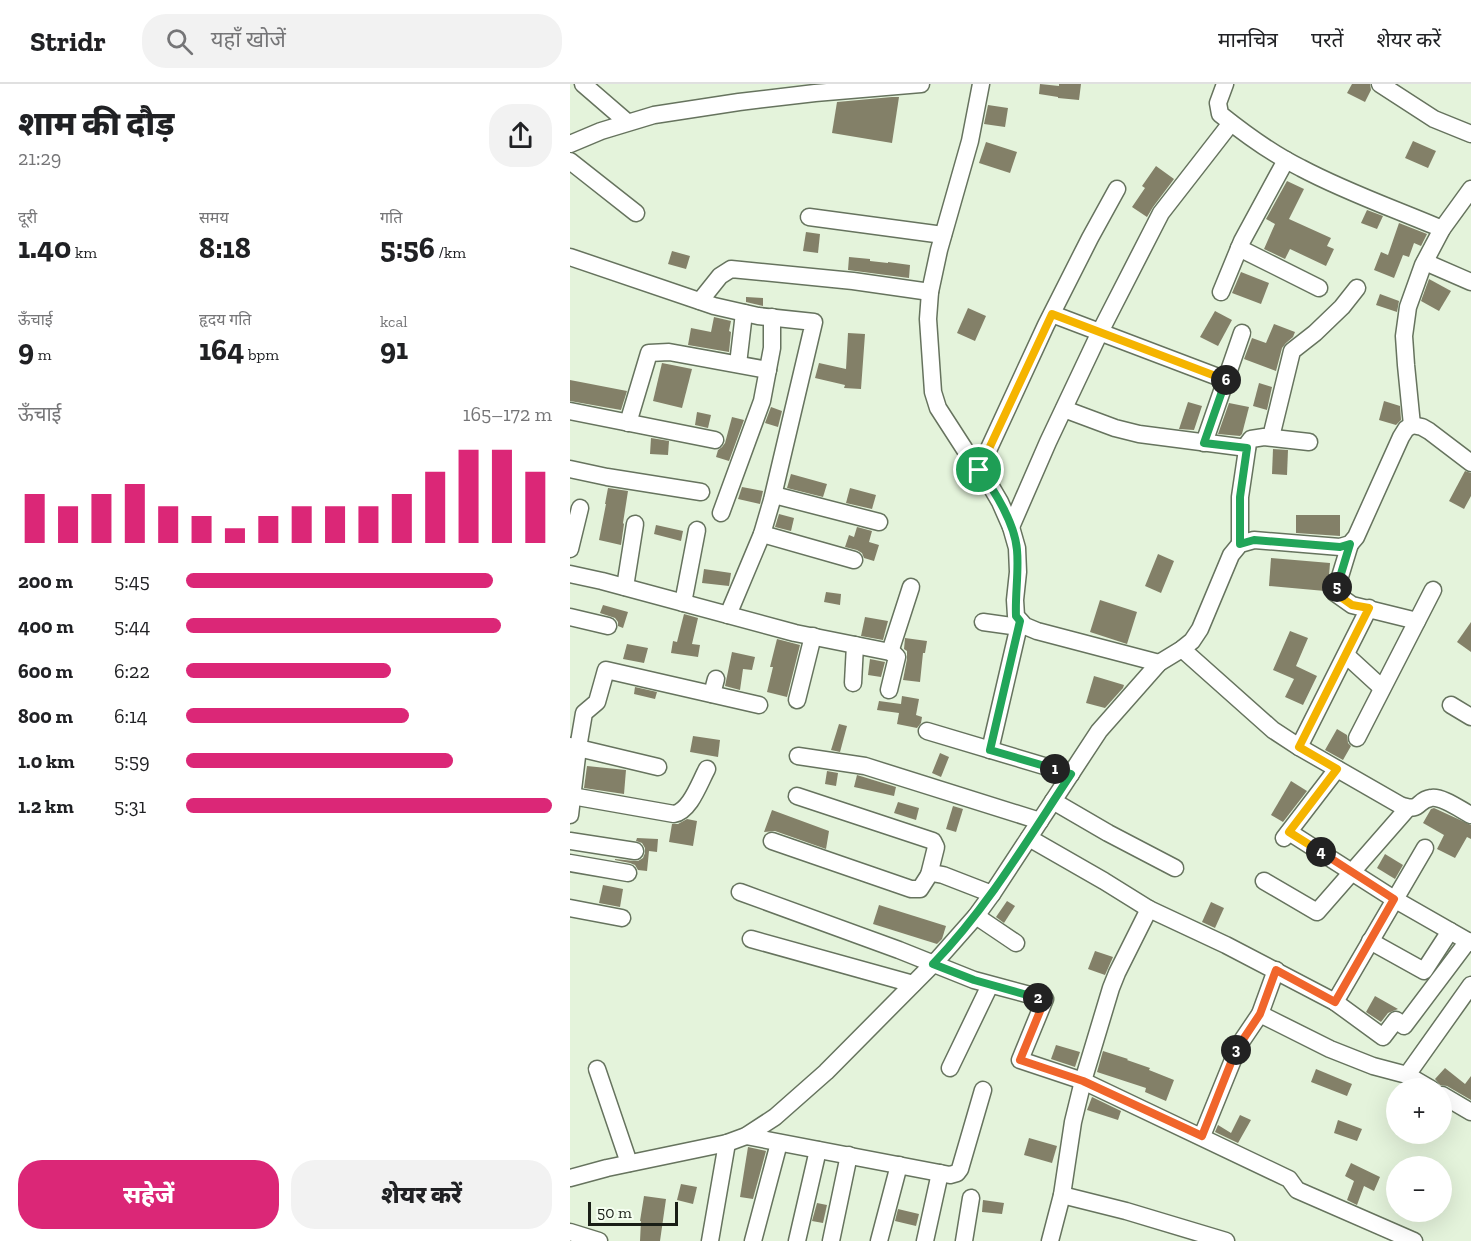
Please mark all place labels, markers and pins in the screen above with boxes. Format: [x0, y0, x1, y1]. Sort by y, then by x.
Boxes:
pin: 6 [1211, 365, 1241, 395]
pin [953, 444, 1004, 495]
pin: 5 [1322, 572, 1352, 602]
pin: 1 [1040, 754, 1070, 784]
pin: 4 [1306, 837, 1336, 867]
pin: 2 [1023, 983, 1053, 1013]
pin: 3 [1221, 1035, 1251, 1065]

